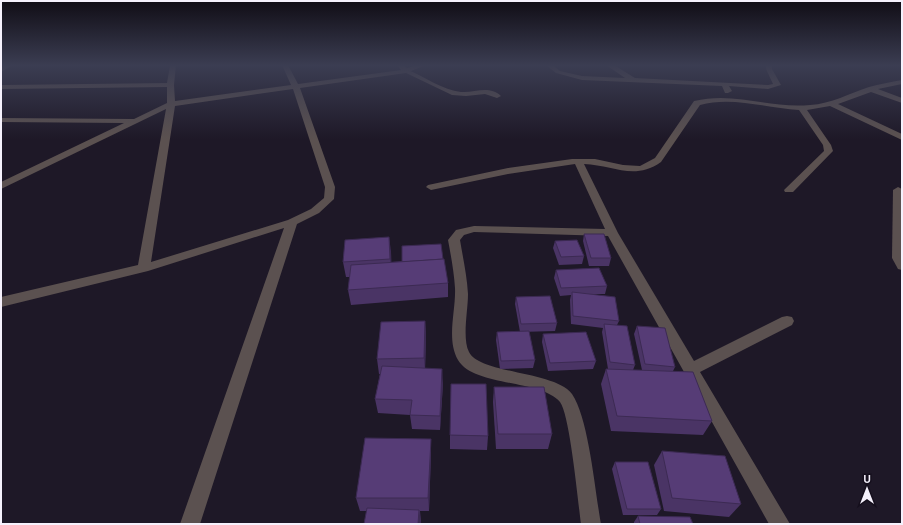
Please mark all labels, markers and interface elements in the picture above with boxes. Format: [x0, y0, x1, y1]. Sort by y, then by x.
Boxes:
north arrow [847, 469, 887, 509]
text: U [863, 473, 871, 485]

